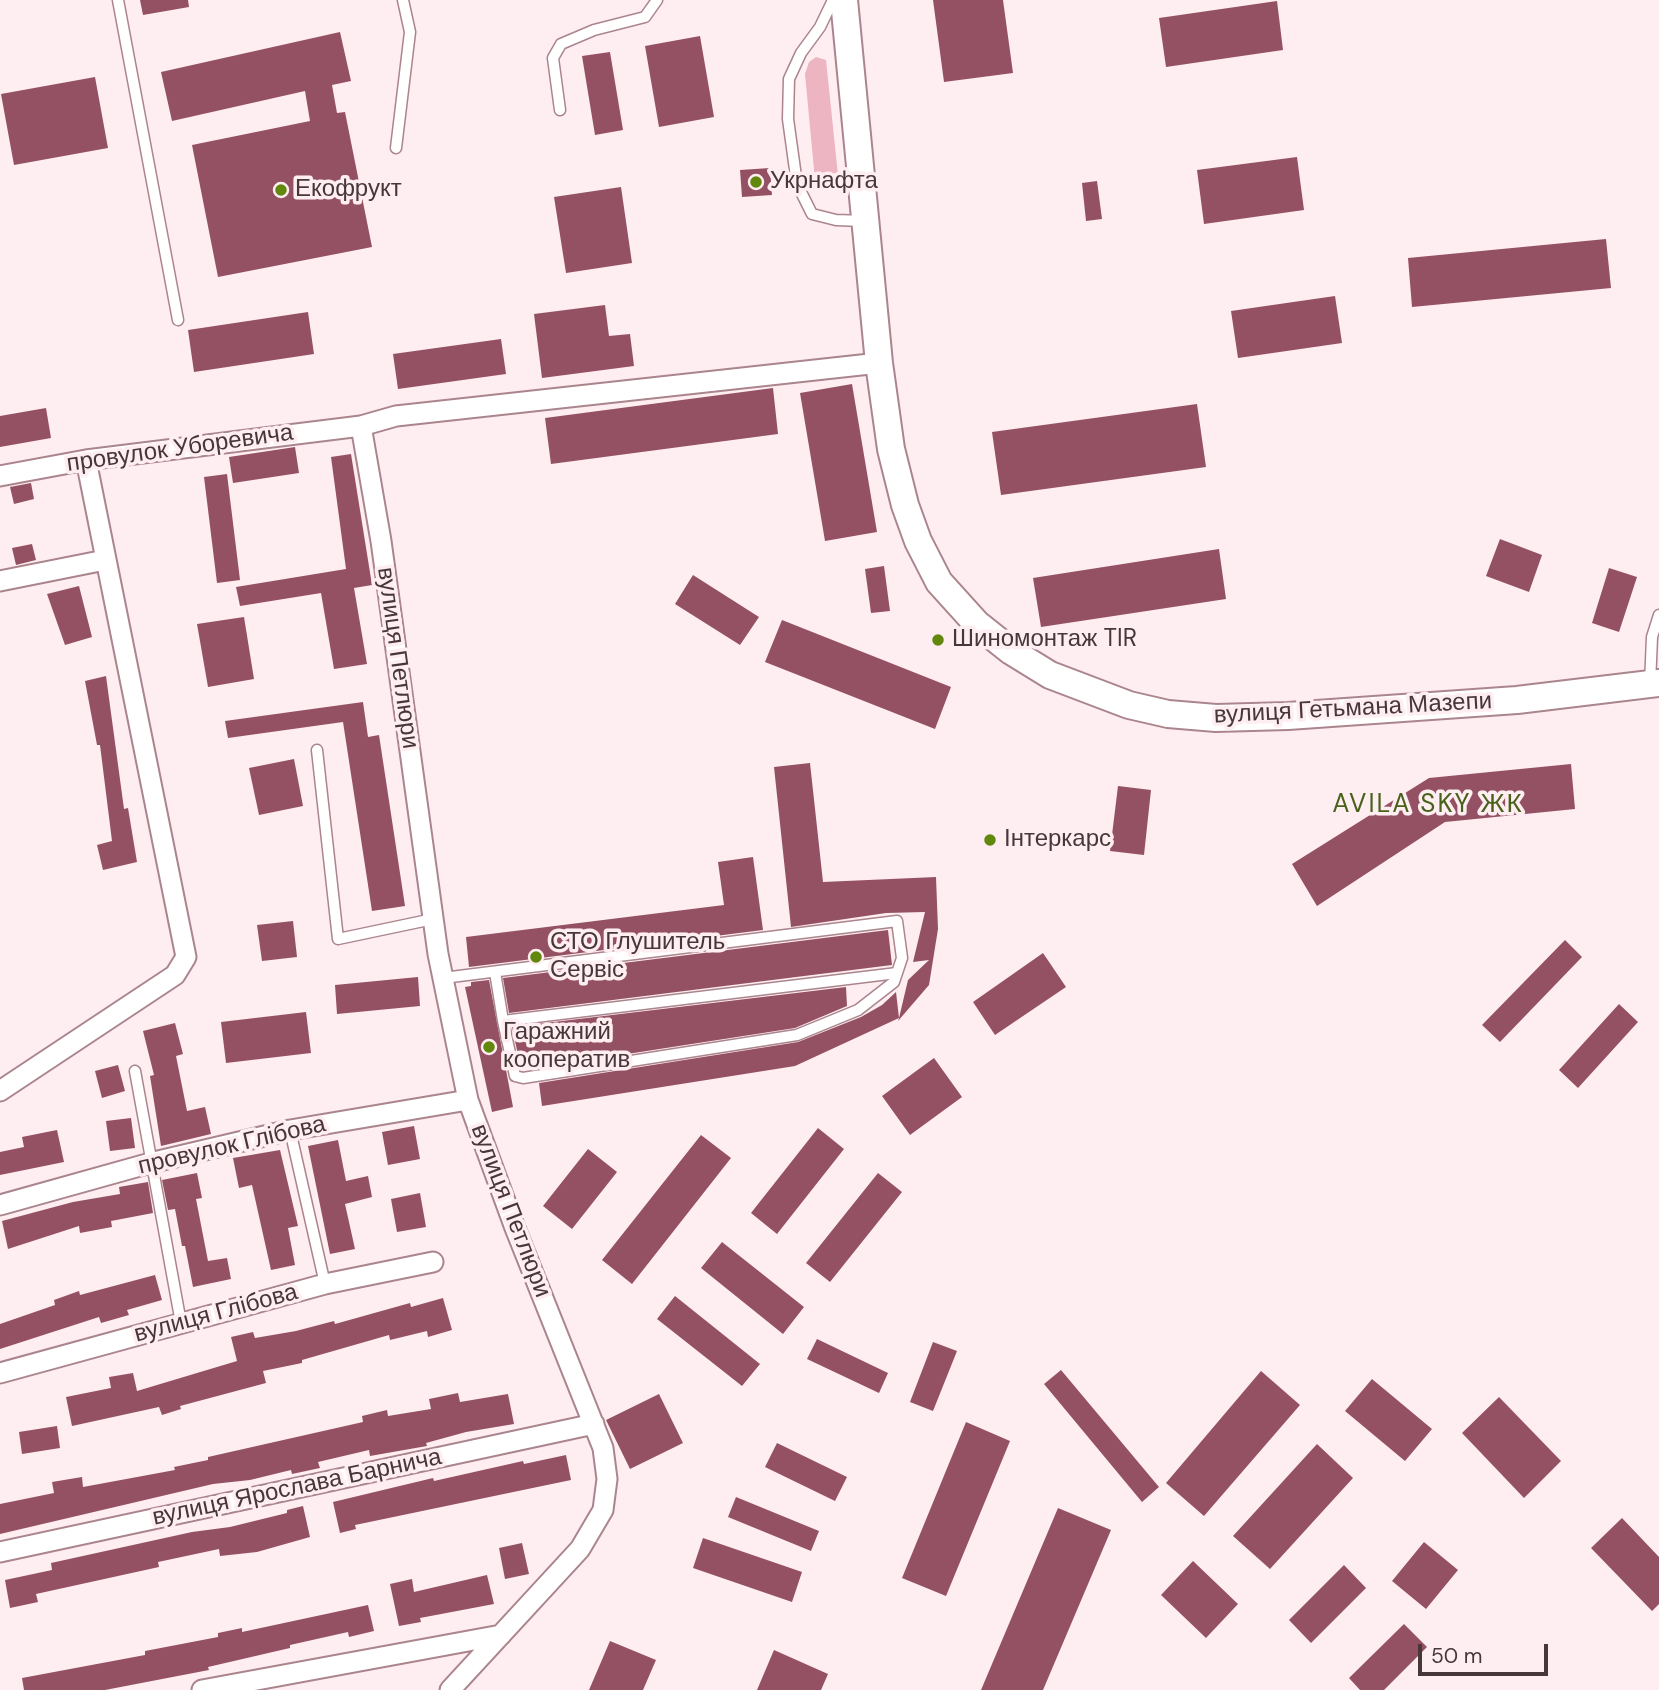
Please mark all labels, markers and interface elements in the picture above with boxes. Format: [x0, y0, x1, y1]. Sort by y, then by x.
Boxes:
place label: Укрнафта [770, 168, 878, 196]
marker: Укрнафта [748, 174, 764, 190]
place label: Екофрукт [295, 176, 402, 204]
marker: Екофрукт [273, 182, 289, 198]
street label: провулок Уборевича [65, 419, 295, 479]
street label: вулиця Петлюри [370, 565, 424, 751]
place label: Шиномонтаж TIR [952, 626, 1137, 654]
marker: Шиномонтаж TIR [930, 632, 946, 648]
street label: вулиця Гетьмана Мазепи [1213, 687, 1493, 731]
district label: AVILA SKY ЖК [1334, 789, 1522, 821]
place label: Інтеркарс [1004, 826, 1111, 854]
marker: Інтеркарс [982, 832, 998, 848]
place label: СТО Глушитель Сервіс [550, 929, 725, 985]
marker: СТО Глушитель Сервіс [528, 949, 544, 965]
place label: Гаражний кооператив [503, 1019, 630, 1075]
marker: Гаражний кооператив [481, 1039, 497, 1055]
street label: провулок Глібова [135, 1110, 329, 1182]
street label: вулиця Петлюри [464, 1120, 556, 1302]
street label: вулиця Глібова [131, 1278, 301, 1350]
street label: вулиця Ярослава Барнича [150, 1443, 444, 1533]
scale bar [1421, 1630, 1550, 1674]
text: 50 m [1431, 1642, 1482, 1670]

